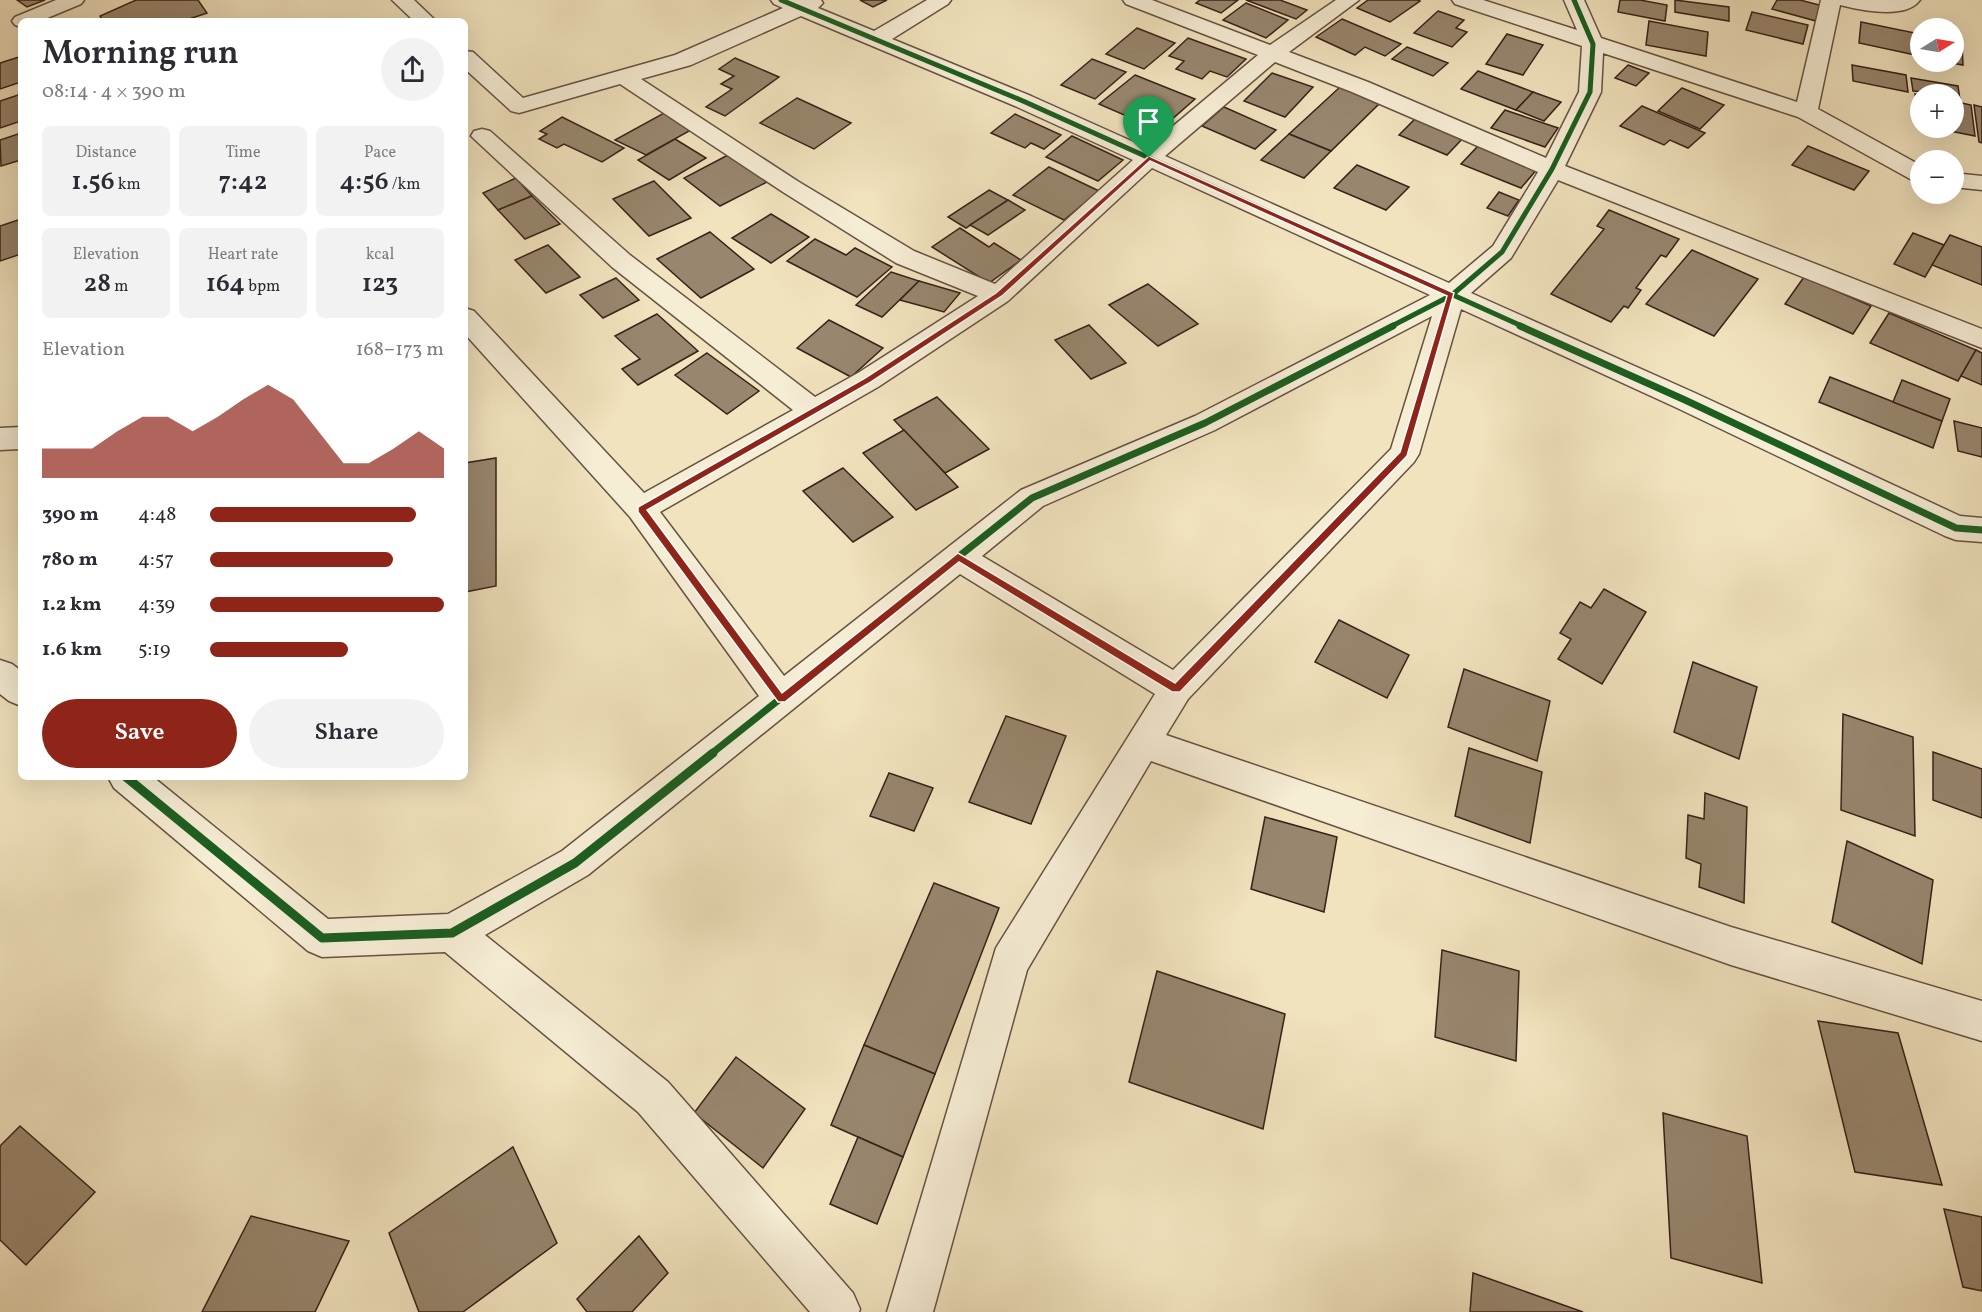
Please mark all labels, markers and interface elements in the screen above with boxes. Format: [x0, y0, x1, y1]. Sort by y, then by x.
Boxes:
north arrow [1910, 18, 1964, 72]
map controls [1910, 18, 1964, 204]
text: Morning run [42, 32, 239, 78]
button: share [381, 38, 444, 101]
text: 08:14 · 4 × 390 m [42, 78, 186, 106]
button: + [1910, 84, 1964, 138]
pin [1123, 96, 1174, 158]
icon: arrive [1132, 105, 1165, 138]
text: Distance [75, 142, 137, 164]
text: Time [225, 142, 261, 164]
text: Pace [364, 142, 396, 164]
button: − [1910, 150, 1964, 204]
text: 1.56 [71, 164, 115, 200]
text: 7:42 [219, 164, 267, 200]
text: 4:56 [340, 164, 388, 200]
text: km [115, 174, 141, 196]
text: /km [388, 174, 420, 196]
text: Elevation [73, 244, 139, 266]
text: Heart rate [208, 244, 278, 266]
text: kcal [366, 244, 394, 266]
text: 28 [84, 266, 111, 302]
text: 164 [206, 266, 245, 302]
text: 123 [362, 266, 398, 302]
text: m [111, 276, 128, 298]
text: bpm [245, 276, 280, 298]
text: Elevation [42, 336, 125, 364]
text: 168–173 m [356, 336, 444, 364]
text: 390 m [42, 501, 99, 529]
text: 4:48 [138, 501, 176, 529]
text: 780 m [42, 546, 98, 574]
text: 4:57 [138, 546, 174, 574]
text: 1.2 km [42, 591, 102, 619]
text: 4:39 [138, 591, 175, 619]
text: 1.6 km [42, 636, 102, 664]
text: 5:19 [138, 636, 170, 664]
button: Save [42, 699, 237, 768]
button: Share [249, 699, 444, 768]

